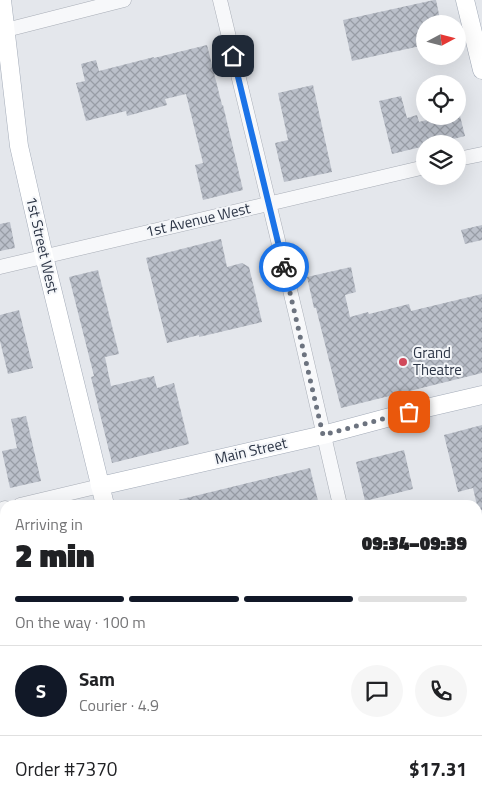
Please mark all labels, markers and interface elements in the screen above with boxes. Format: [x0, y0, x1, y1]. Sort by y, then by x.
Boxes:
north arrow [416, 15, 466, 65]
map controls [416, 15, 466, 185]
pin [212, 35, 254, 77]
icon: home [219, 42, 247, 70]
button: locate [416, 75, 466, 125]
button: layers [416, 135, 466, 185]
street label: 1st Street West [20, 194, 65, 296]
street label: 1st Avenue West [143, 196, 253, 243]
courier [259, 242, 309, 292]
icon: bike [270, 253, 298, 281]
place label: Grand Theatre [413, 341, 462, 381]
marker: Grand Theatre [397, 356, 409, 368]
pin [388, 391, 430, 433]
icon: bag [395, 398, 423, 426]
street label: Main Street [213, 431, 290, 470]
text: Arriving in [15, 512, 83, 536]
text: 09:34–09:39 [362, 528, 467, 557]
text: 2 min [15, 531, 95, 579]
text: On the way · 100 m [15, 610, 146, 634]
text: Sam [79, 664, 115, 693]
button: chat [351, 665, 403, 717]
button: phone [415, 665, 467, 717]
text: S [36, 676, 46, 705]
text: Courier · 4.9 [79, 693, 159, 717]
text: Order #7370 [15, 754, 117, 783]
text: $17.31 [409, 754, 467, 783]

